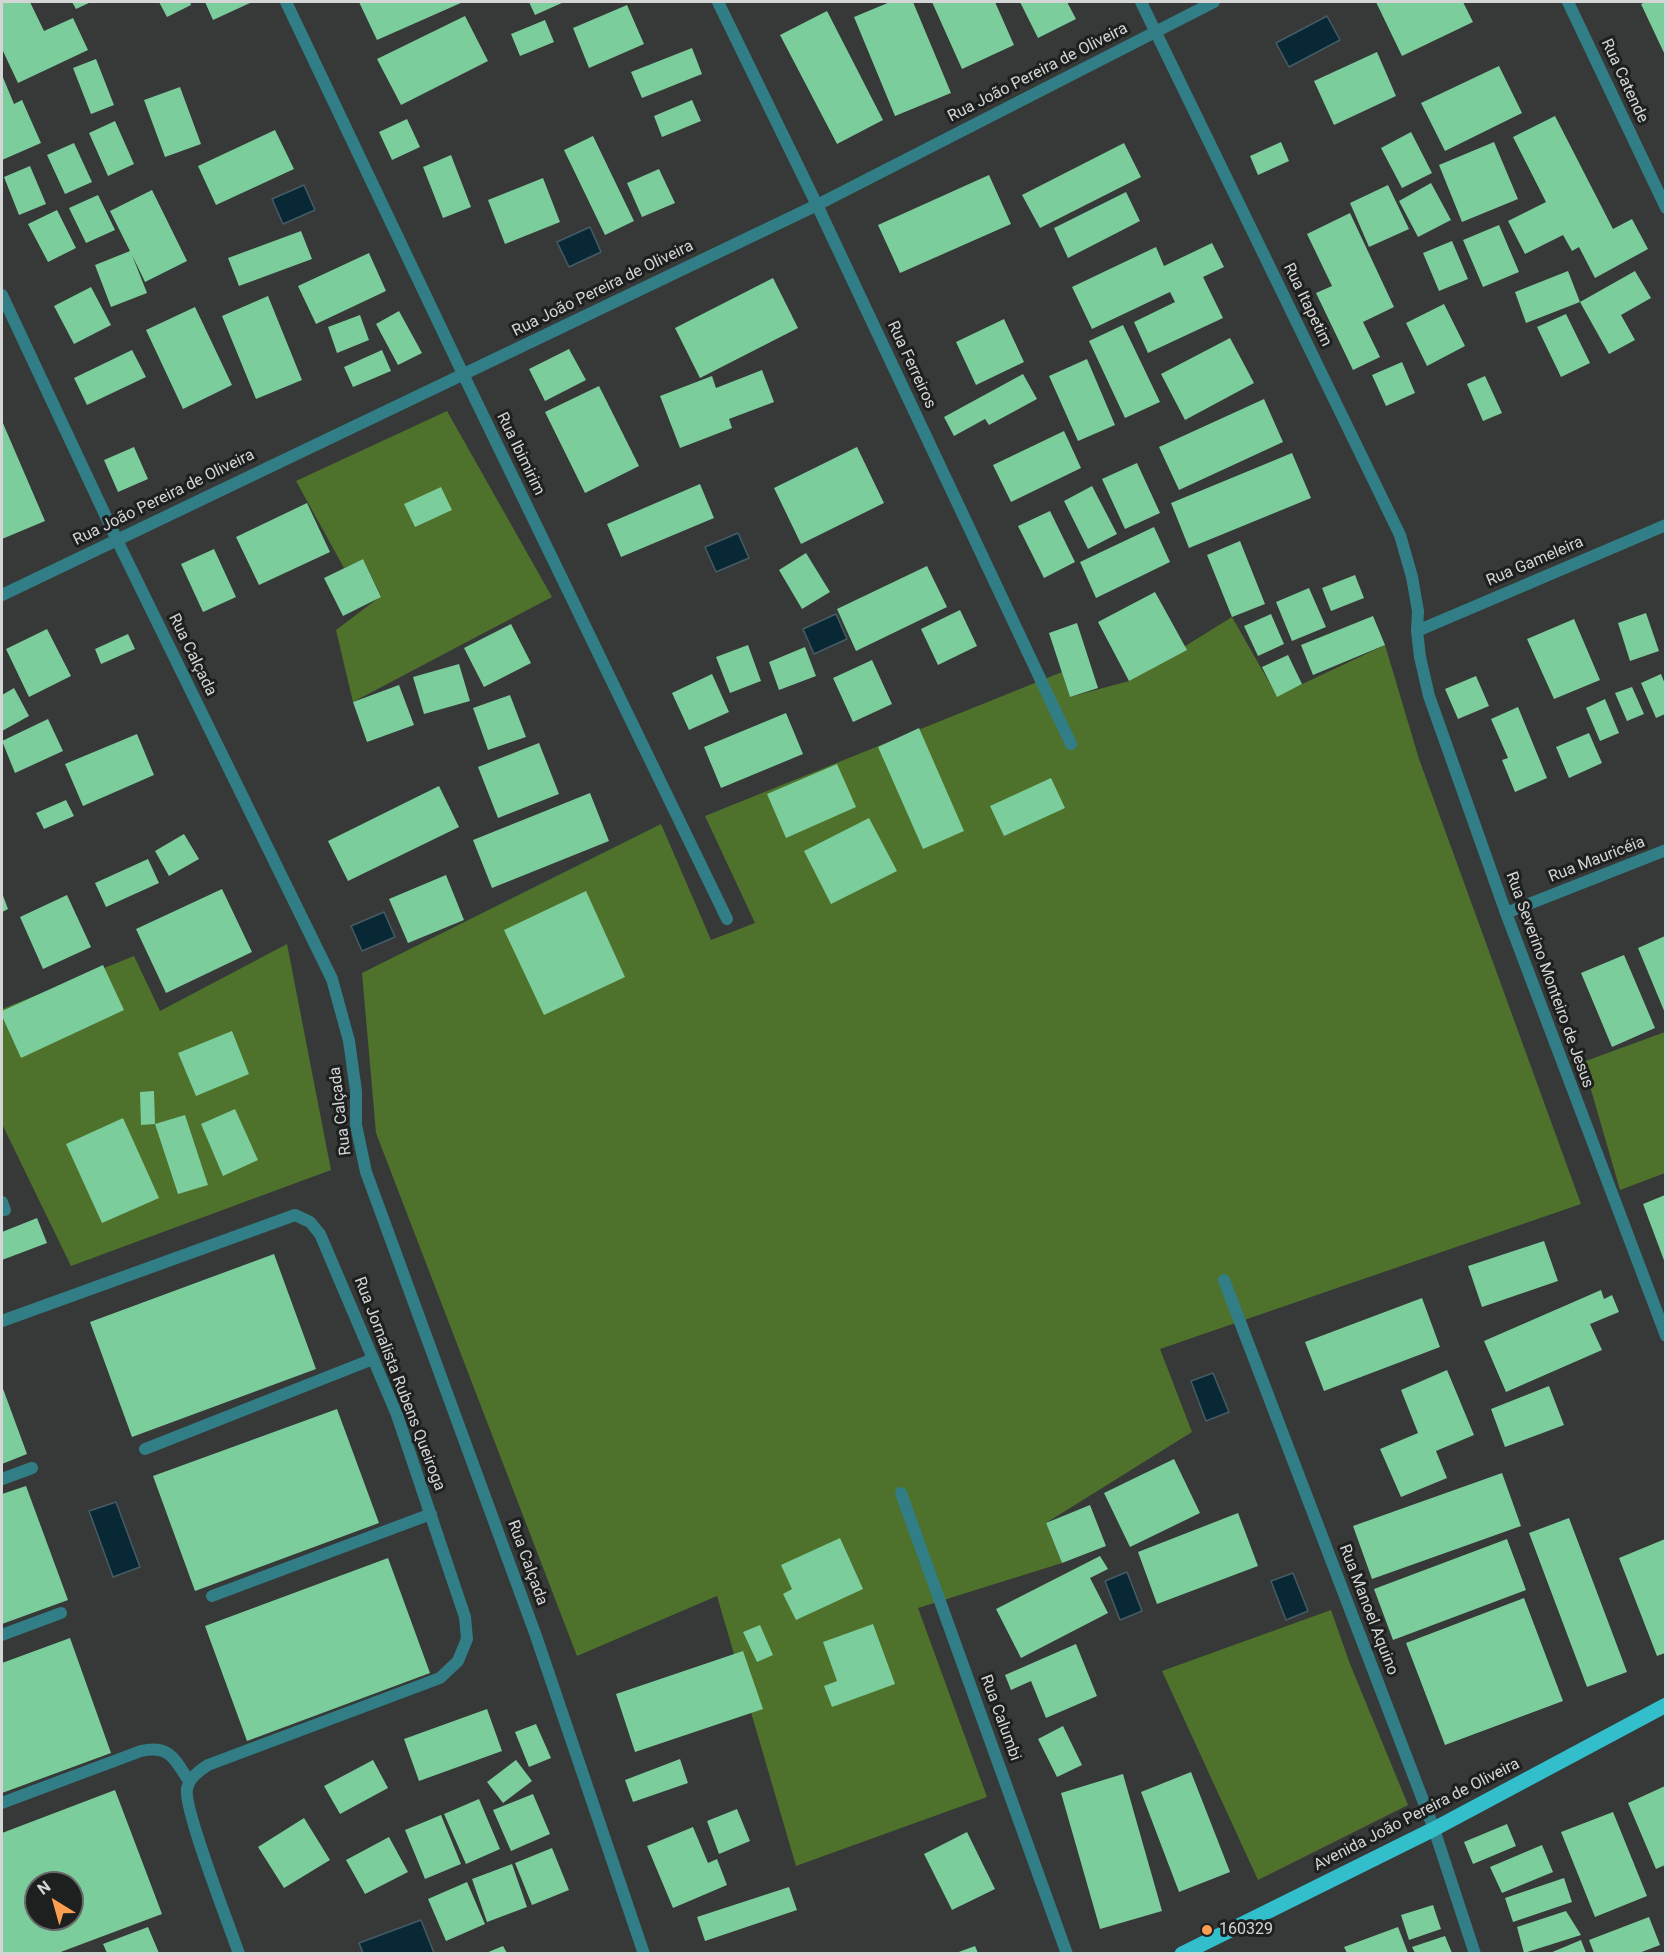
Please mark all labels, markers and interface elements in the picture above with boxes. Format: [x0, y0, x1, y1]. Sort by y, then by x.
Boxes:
street label: Rua João Pereira de Oliveira [945, 19, 1131, 127]
street label: Rua Catende [1596, 36, 1652, 126]
street label: Rua João Pereira de Oliveira [509, 237, 697, 341]
street label: Rua Itapetim [1279, 260, 1335, 350]
street label: Rua Ferreiros [882, 318, 940, 412]
street label: Rua Ibimirim [492, 409, 548, 499]
street label: Rua João Pereira de Oliveira [70, 446, 258, 550]
street label: Rua Gameleira [1484, 533, 1586, 591]
street label: Rua Calçada [164, 611, 220, 699]
street label: Rua Mauricéia [1546, 833, 1648, 887]
street label: Rua Severino Monteiro de Jesus [1501, 869, 1597, 1091]
street label: Rua Calçada [326, 1066, 356, 1156]
street label: Rua Jornalista Rubens Queiroga [349, 1274, 449, 1494]
street label: Rua Calçada [503, 1518, 551, 1608]
street label: Rua Manoel Aquino [1334, 1542, 1402, 1678]
street label: Rua Calumbi [976, 1672, 1024, 1764]
street label: Avenida João Pereira de Oliveira [1311, 1755, 1523, 1875]
north arrow [24, 1871, 84, 1931]
text: N [34, 1877, 54, 1899]
place label: 160329 [1219, 1920, 1273, 1940]
marker: 160329 [1200, 1923, 1214, 1937]

